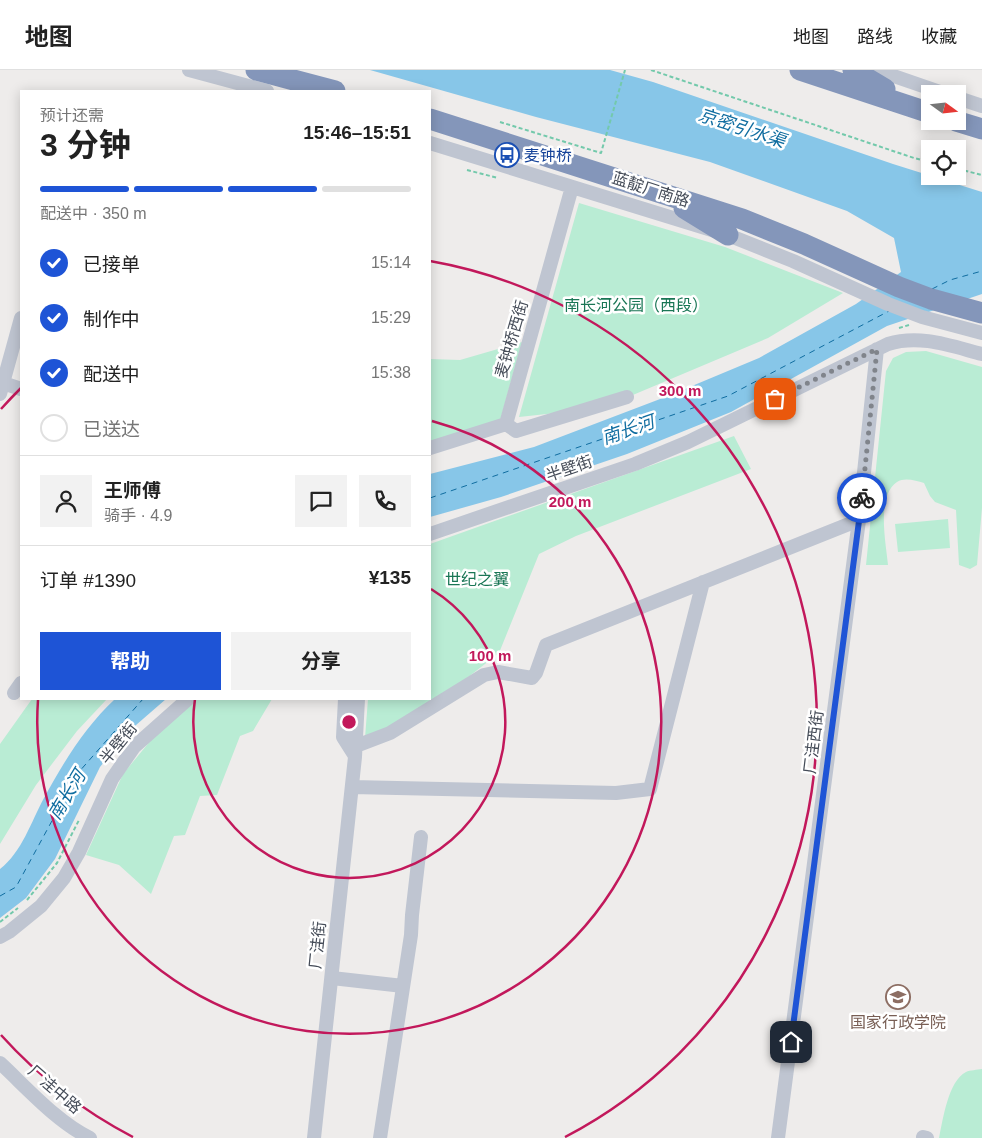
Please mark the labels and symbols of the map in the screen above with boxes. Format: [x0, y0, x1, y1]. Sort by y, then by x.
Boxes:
north arrow [921, 85, 966, 130]
water label: 京密引水渠 [696, 105, 791, 152]
bus stop icon: 麦钟桥 [494, 142, 520, 168]
place label: 麦钟桥 [524, 147, 572, 164]
street label: 蓝靛厂南路 [610, 169, 692, 210]
park label: 南长河公园（西段） [564, 297, 708, 314]
street label: 麦钟桥西街 [492, 298, 531, 380]
pin [754, 378, 796, 420]
text: 300 m [659, 382, 701, 399]
water label: 南长河 [599, 411, 660, 448]
street label: 半壁街 [544, 453, 595, 484]
courier [837, 473, 887, 523]
text: 200 m [549, 493, 591, 510]
park label: 世纪之翼 [445, 571, 509, 588]
text: 100 m [469, 647, 511, 664]
street label: 厂洼西街 [801, 709, 826, 775]
centre of rings [340, 713, 358, 731]
street label: 半壁街 [97, 719, 140, 767]
water label: 南长河 [45, 764, 91, 823]
street label: 厂洼街 [307, 920, 328, 970]
school or university icon: 国家行政学院 [885, 984, 911, 1010]
place label: 国家行政学院 [850, 1014, 946, 1031]
pin [770, 1021, 812, 1063]
street label: 厂洼中路 [25, 1062, 84, 1117]

